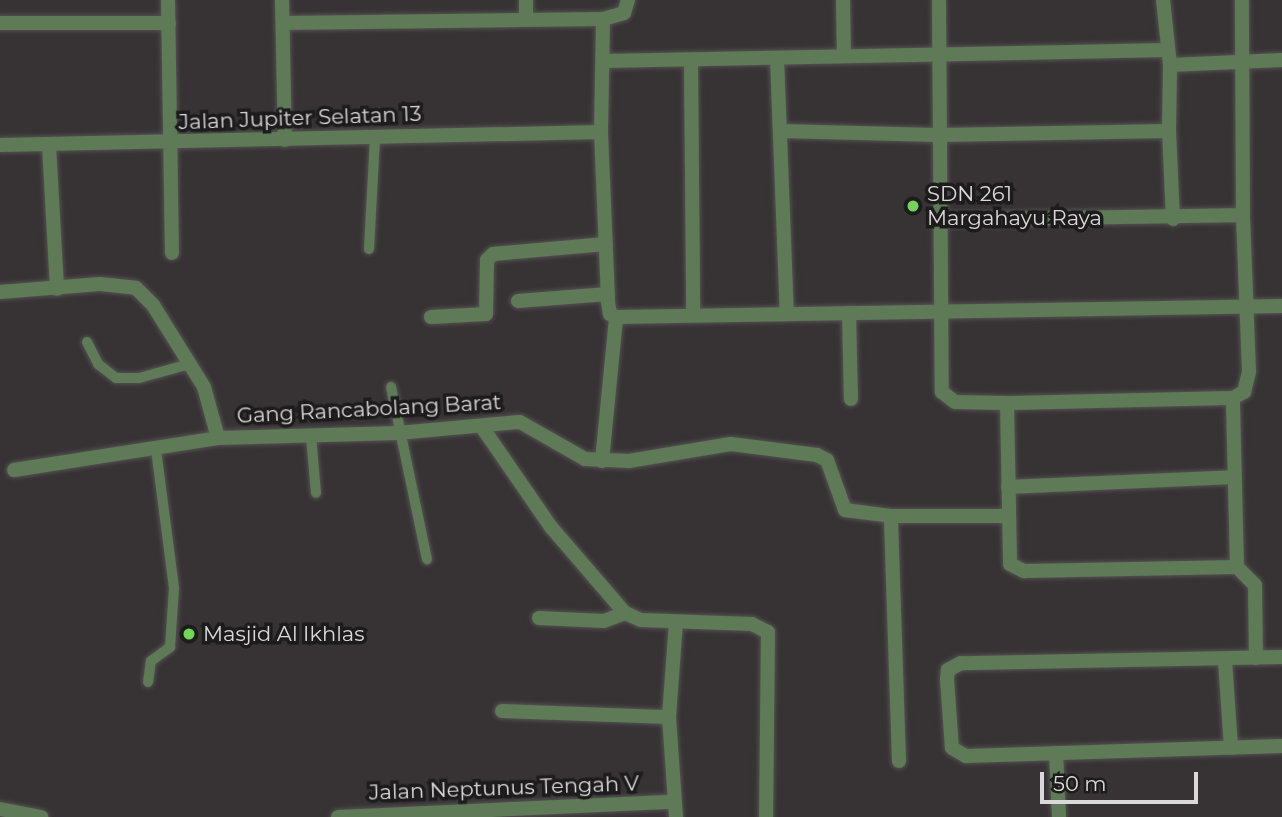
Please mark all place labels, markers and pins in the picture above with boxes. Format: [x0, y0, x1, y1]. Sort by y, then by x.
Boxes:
place label: SDN 261 Margahayu Raya [927, 181, 1102, 231]
marker: SDN 261 Margahayu Raya [905, 198, 921, 214]
place label: Masjid Al Ikhlas [203, 621, 364, 647]
marker: Masjid Al Ikhlas [181, 626, 197, 642]

